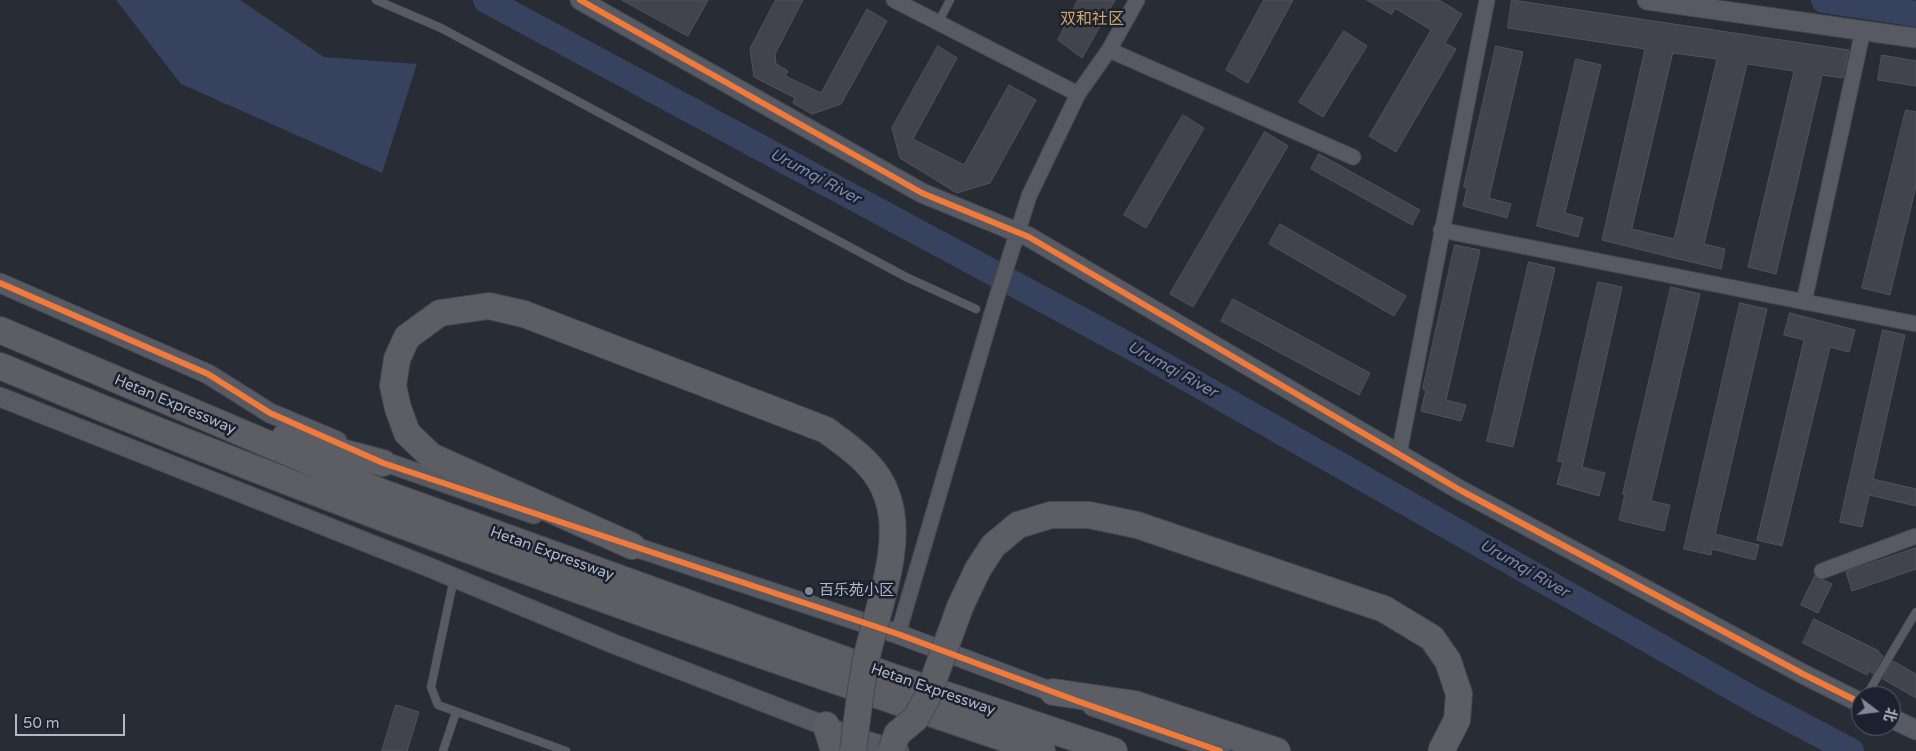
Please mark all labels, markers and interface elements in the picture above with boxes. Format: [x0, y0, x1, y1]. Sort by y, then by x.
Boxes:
district label: 双和社区 [1060, 10, 1124, 30]
water label: Urumqi River [767, 145, 863, 209]
water label: Urumqi River [1124, 337, 1220, 403]
street label: Hetan Expressway [111, 371, 239, 439]
street label: Hetan Expressway [488, 523, 616, 585]
water label: Urumqi River [1476, 536, 1572, 602]
place label: 百乐苑小区 [819, 582, 894, 600]
marker: 百乐苑小区 [803, 585, 815, 597]
street label: Hetan Expressway [868, 660, 998, 720]
north arrow [1851, 686, 1901, 736]
scale bar [18, 704, 128, 736]
text: 北 [1880, 706, 1900, 724]
text: 50 m [23, 714, 60, 732]

